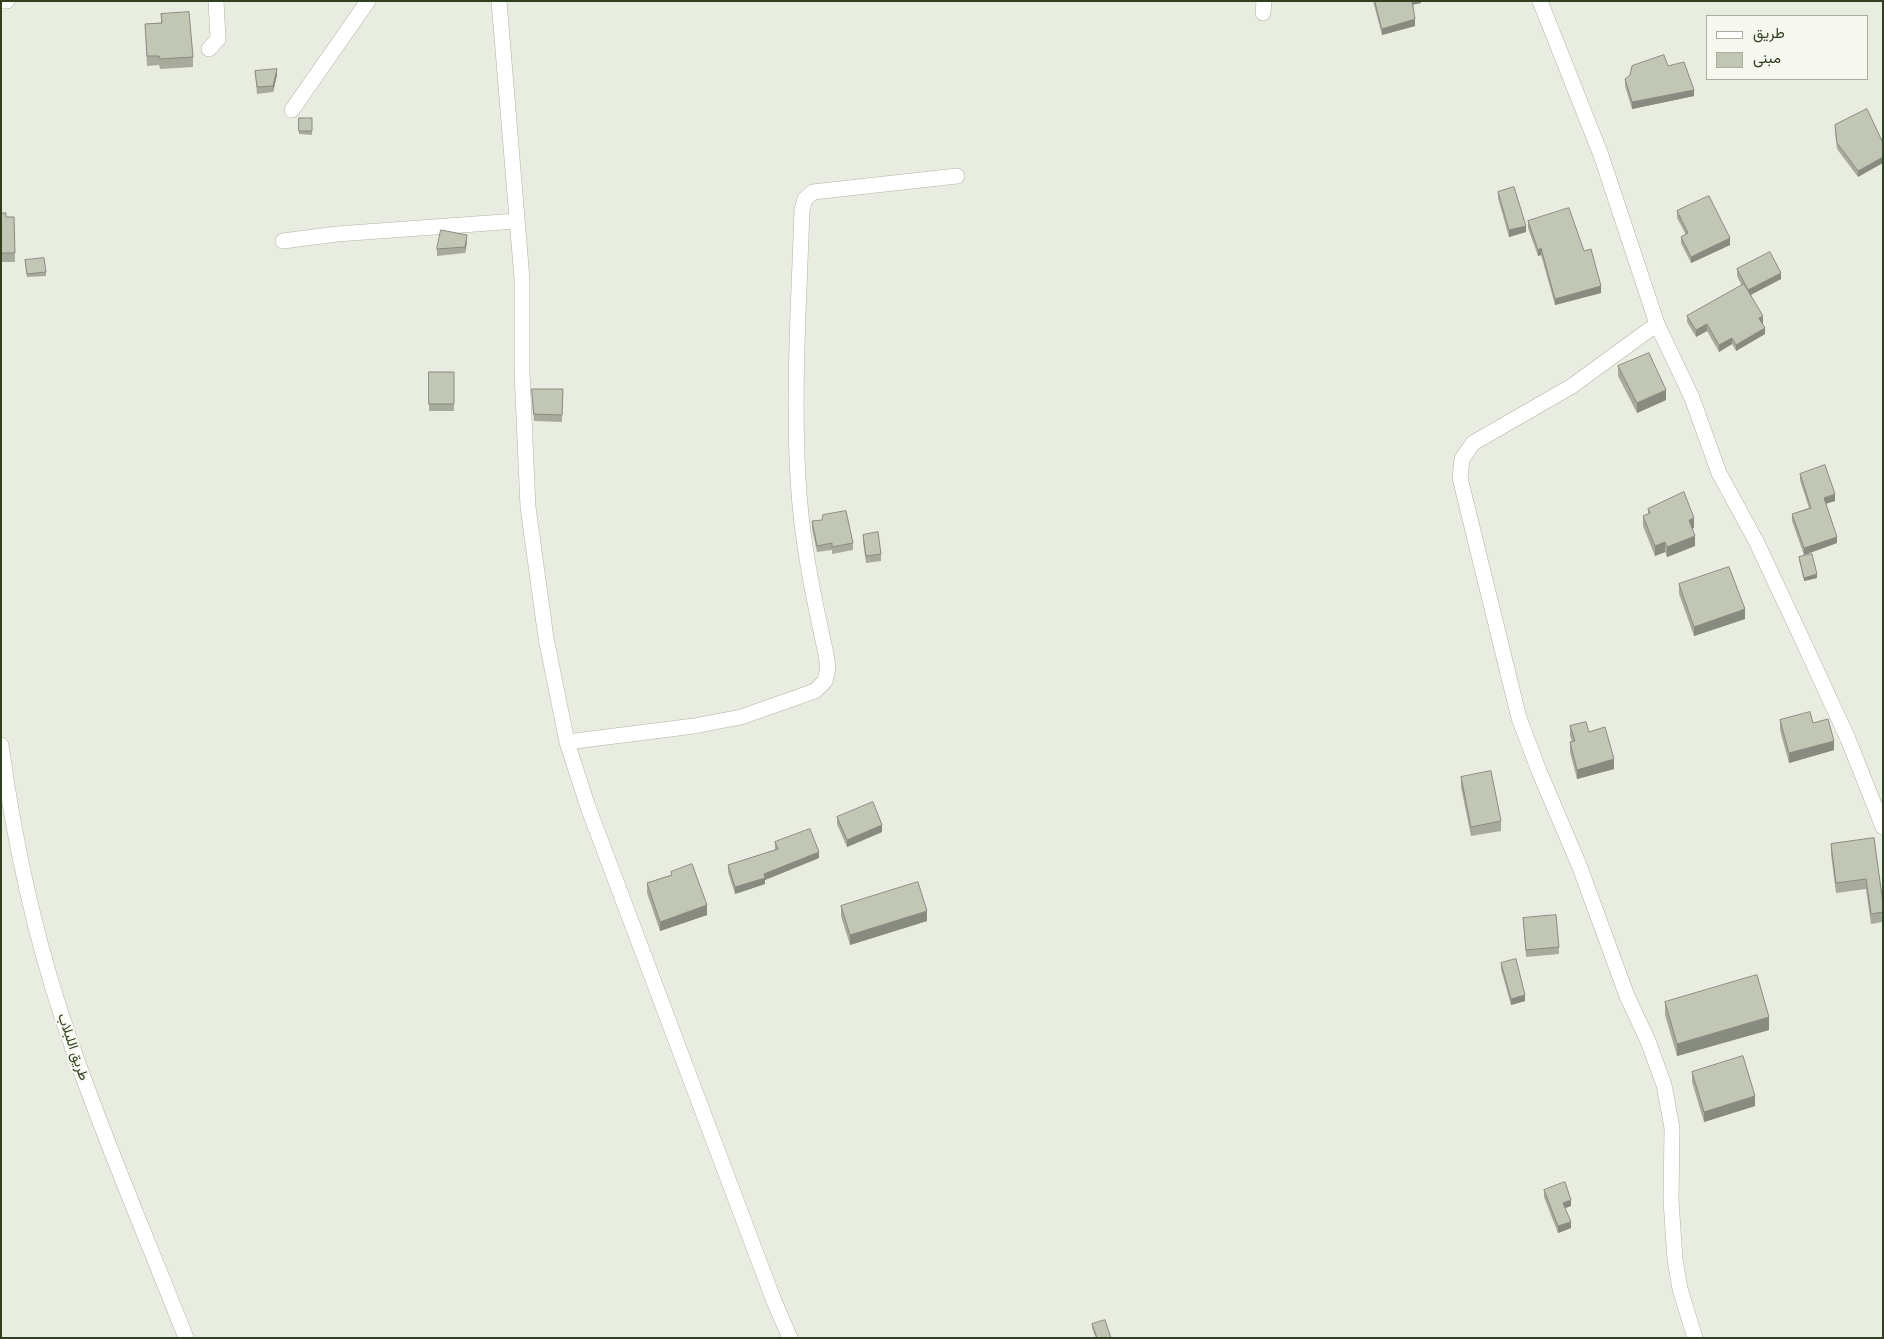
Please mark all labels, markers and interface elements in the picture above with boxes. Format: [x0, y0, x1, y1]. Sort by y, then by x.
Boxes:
legend [1706, 15, 1869, 80]
text: طريق [1753, 24, 1785, 42]
text: مبنى [1753, 49, 1781, 67]
street label: طريق اللبلاب [54, 1011, 92, 1083]

